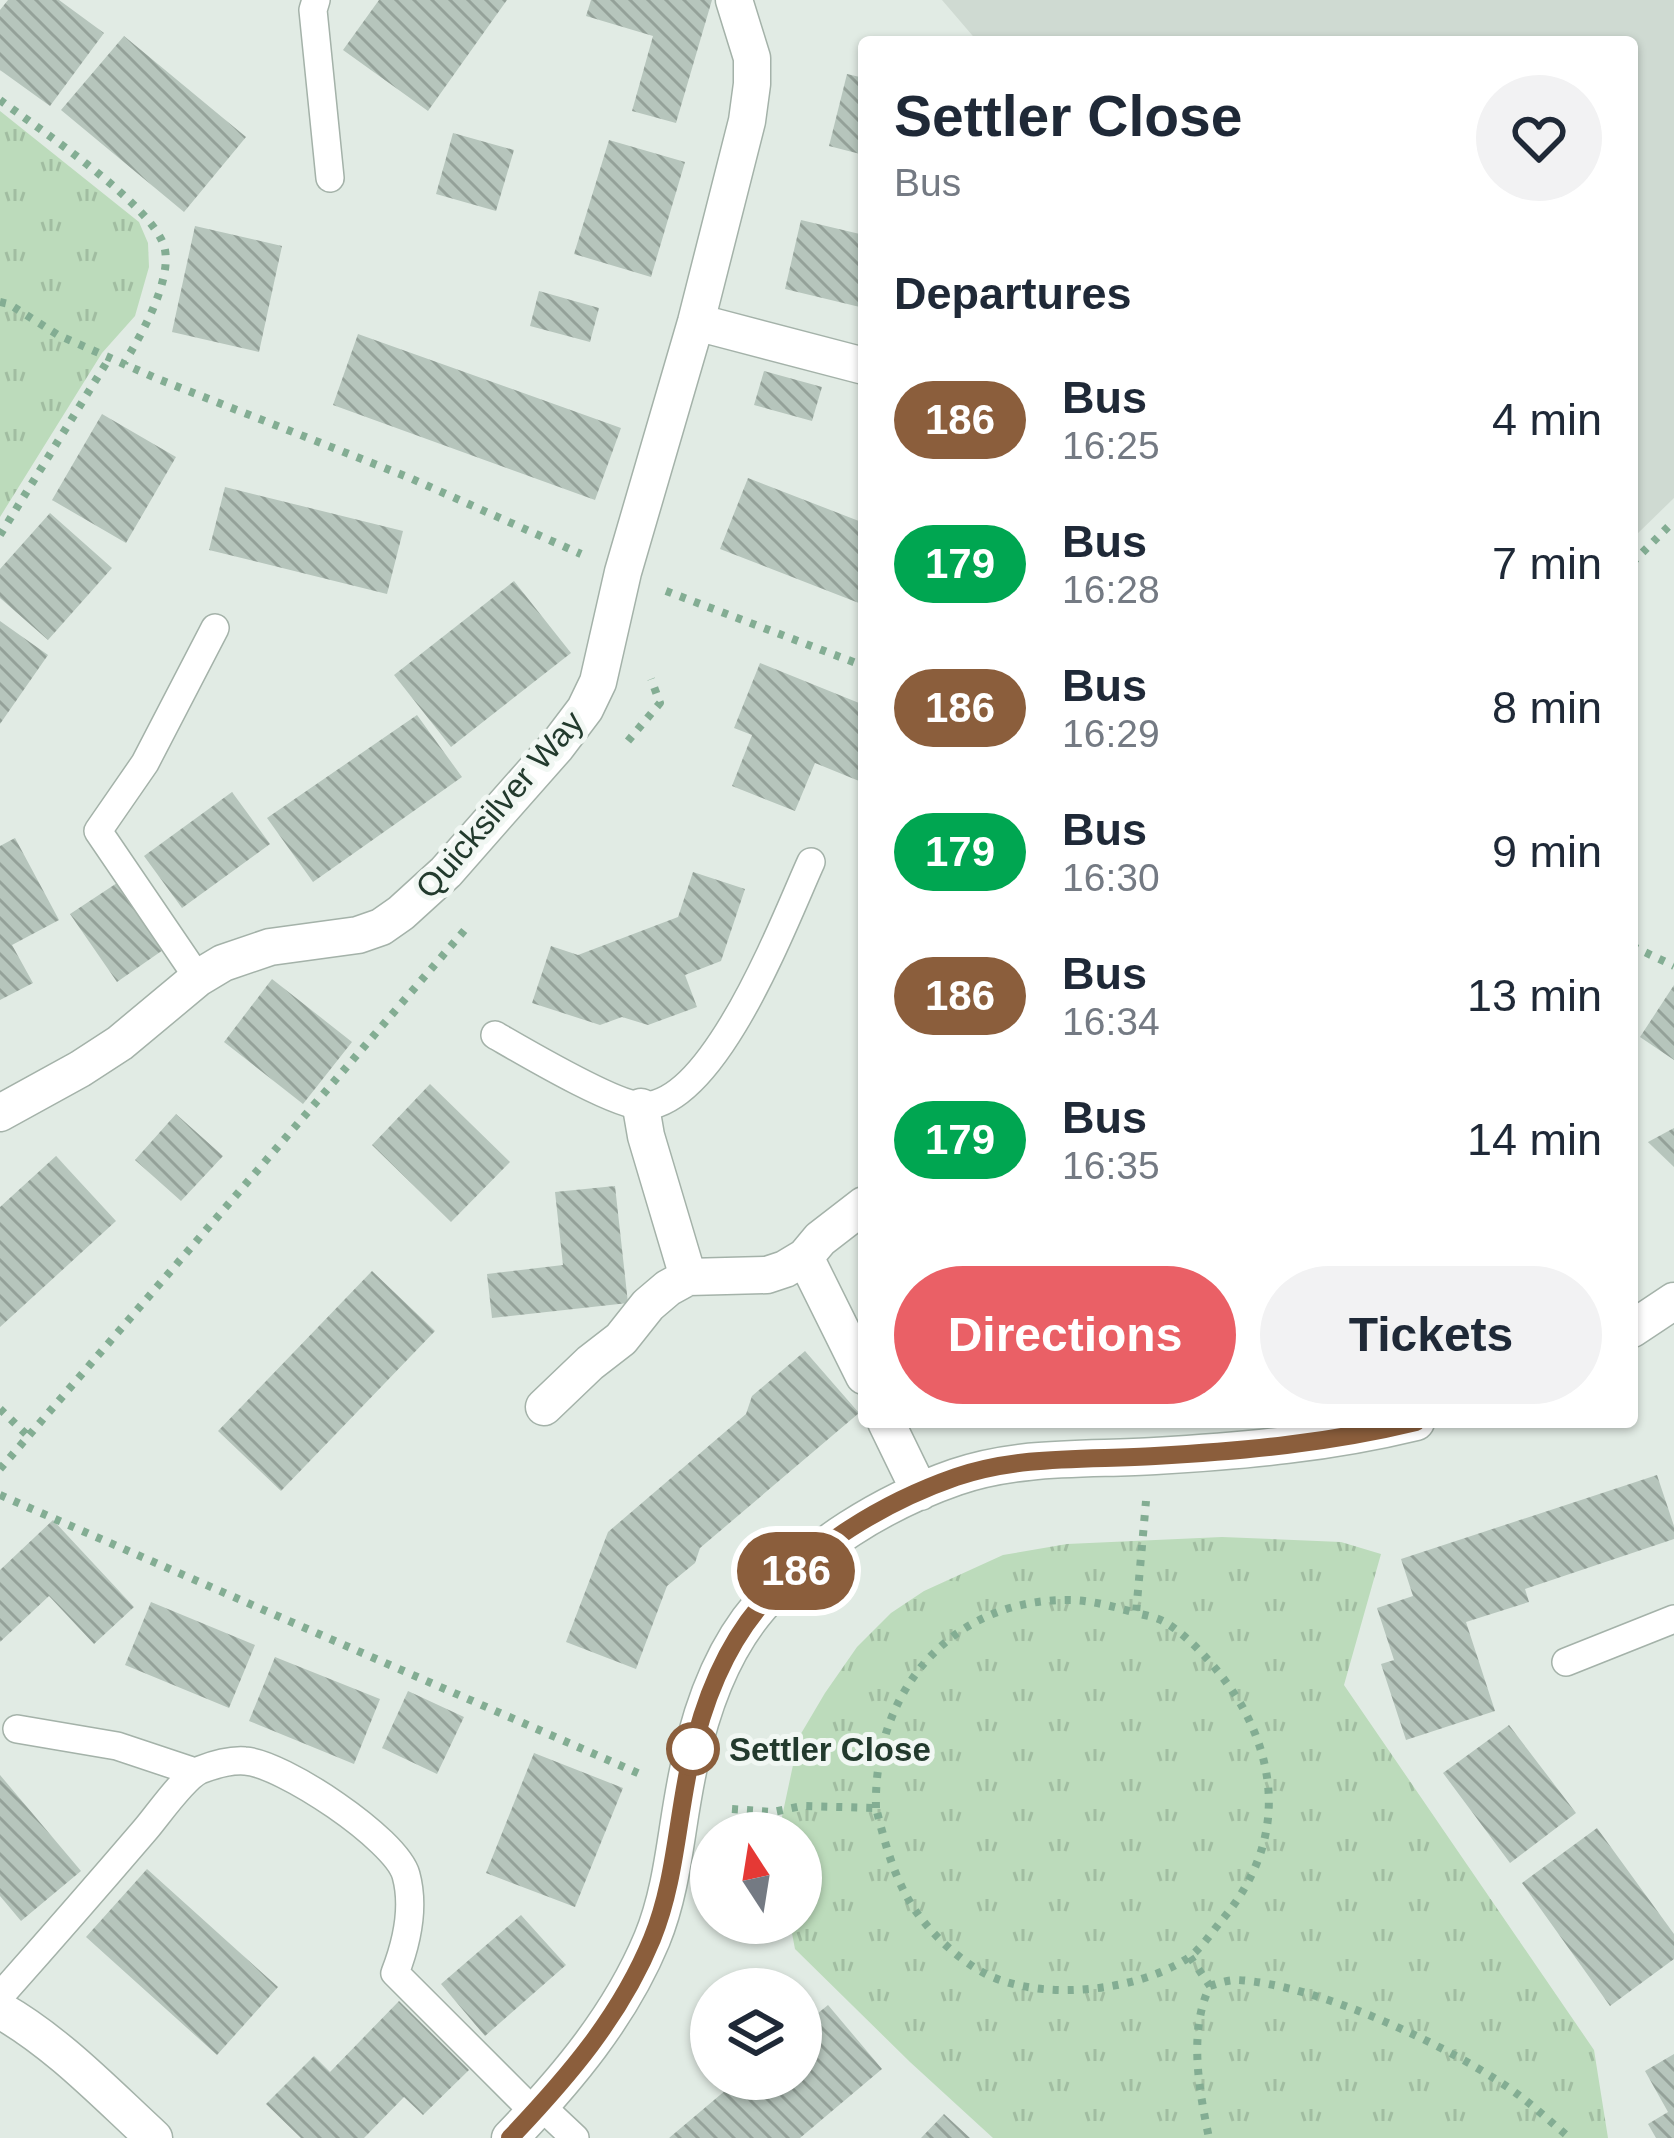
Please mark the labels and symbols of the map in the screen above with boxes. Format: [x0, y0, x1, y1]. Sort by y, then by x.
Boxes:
street label: Quicksilver Way [408, 703, 591, 905]
line badge: 186 [727, 1532, 865, 1610]
marker: Settler Close [668, 1724, 718, 1774]
place label: Settler Close [729, 1731, 931, 1768]
north arrow [690, 1812, 822, 1944]

